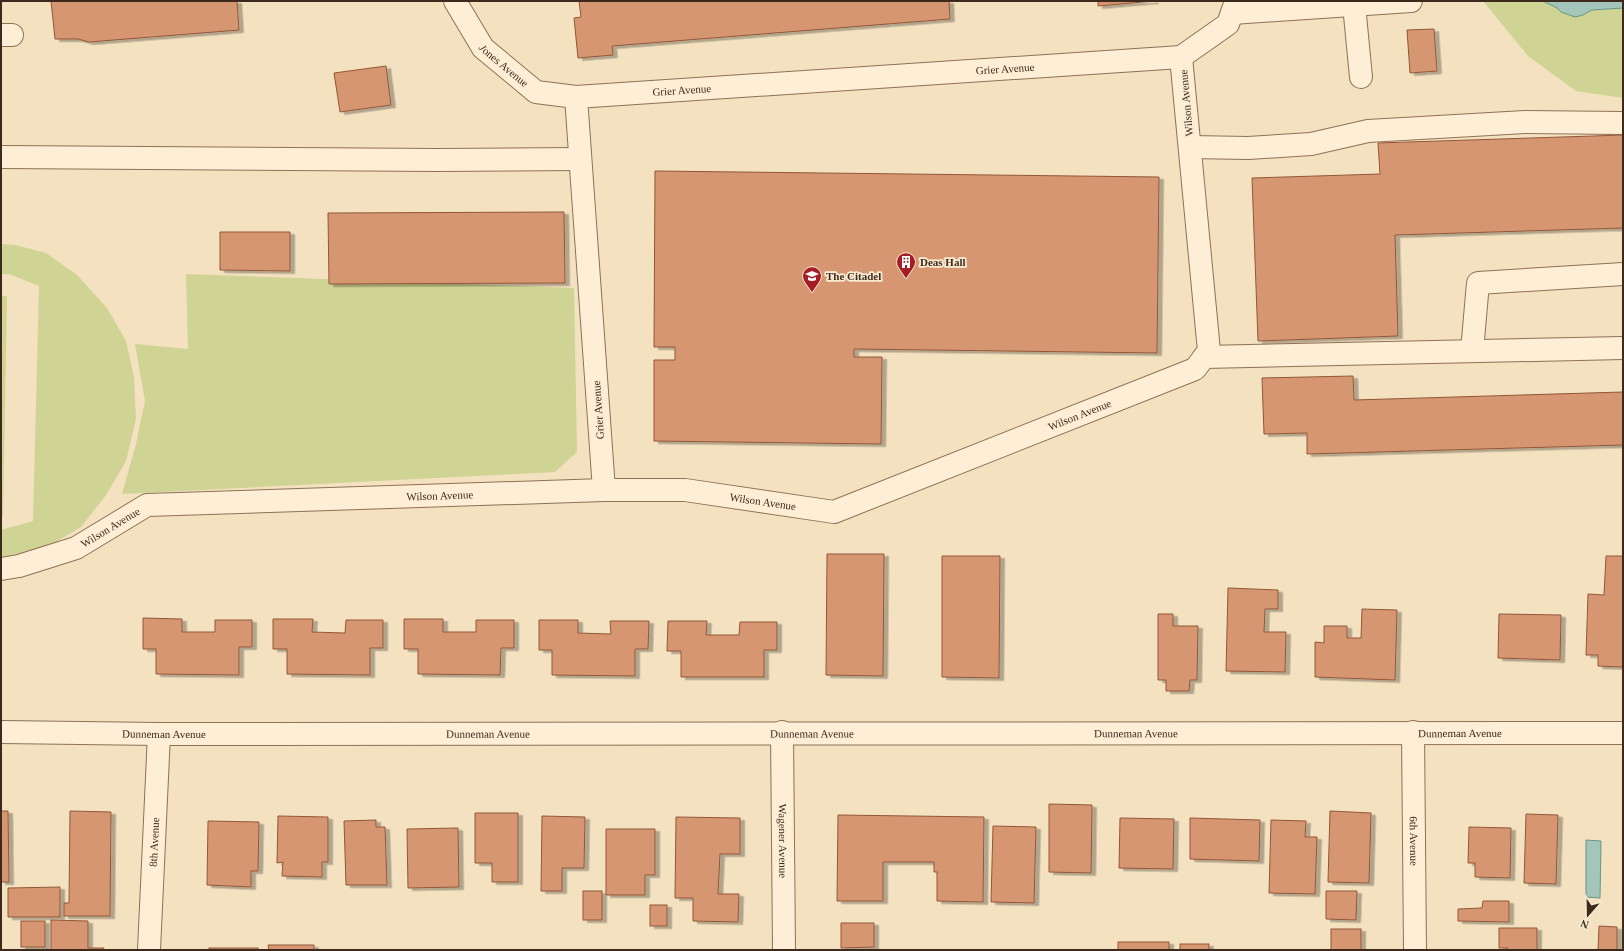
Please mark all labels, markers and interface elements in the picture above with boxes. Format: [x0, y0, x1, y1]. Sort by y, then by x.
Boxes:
street label: Jones Avenue [476, 43, 531, 89]
street label: Grier Avenue [975, 61, 1035, 77]
street label: Wilson Avenue [1177, 69, 1195, 137]
street label: Grier Avenue [652, 82, 712, 98]
building icon: Deas Hall [895, 251, 917, 279]
place label: Deas Hall [920, 256, 966, 268]
school or university icon: The Citadel [801, 265, 823, 293]
place label: The Citadel [826, 270, 881, 282]
street label: Grier Avenue [590, 380, 606, 440]
street label: Wilson Avenue [1046, 397, 1113, 433]
street label: Wilson Avenue [406, 488, 474, 502]
street label: Wilson Avenue [729, 491, 797, 512]
street label: Wilson Avenue [78, 505, 142, 550]
street label: Dunneman Avenue [1094, 727, 1178, 739]
street label: Dunneman Avenue [1418, 727, 1502, 739]
street label: Dunneman Avenue [122, 728, 206, 740]
street label: Dunneman Avenue [446, 728, 530, 740]
street label: Dunneman Avenue [770, 728, 854, 740]
street label: Wagener Avenue [777, 804, 789, 878]
street label: 6th Avenue [1408, 816, 1420, 866]
street label: 8th Avenue [147, 817, 161, 867]
north arrow [1568, 895, 1608, 935]
text: N [1579, 917, 1590, 931]

